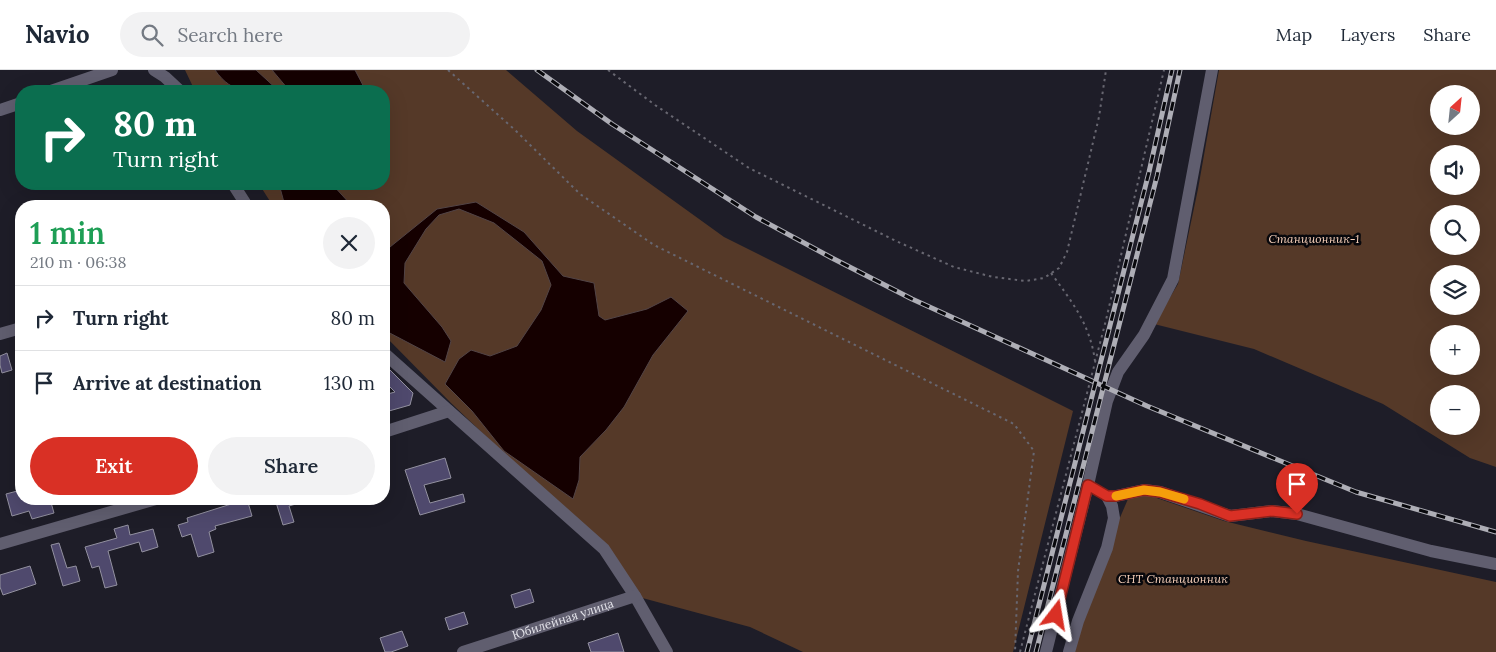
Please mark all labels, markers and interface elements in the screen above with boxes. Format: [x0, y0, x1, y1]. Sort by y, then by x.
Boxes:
search box [120, 12, 470, 57]
text: Navio [25, 19, 90, 50]
icon: search [138, 21, 166, 49]
text: Search here [178, 23, 283, 47]
text: Map [1276, 23, 1312, 46]
text: Layers [1340, 23, 1395, 46]
text: Share [1423, 23, 1471, 46]
north arrow [1430, 85, 1480, 135]
map controls [1430, 85, 1480, 435]
text: 80 m [113, 101, 197, 146]
icon: right [30, 105, 95, 170]
text: Turn right [113, 145, 218, 173]
button: sound [1430, 145, 1480, 195]
button: search [1430, 205, 1480, 255]
text: 1 min [30, 214, 105, 252]
button: close [323, 217, 375, 269]
park label: Станционник-1 [1268, 231, 1360, 246]
text: 210 m · 06:38 [30, 252, 126, 272]
button: layers [1430, 265, 1480, 315]
icon: right [30, 304, 58, 332]
text: Turn right [73, 306, 169, 330]
text: 80 m [331, 306, 375, 330]
button: + [1430, 325, 1480, 375]
icon: arrive [30, 369, 58, 397]
text: Arrive at destination [73, 371, 262, 395]
text: 130 m [324, 371, 375, 395]
button: − [1430, 385, 1480, 435]
button: Exit [30, 437, 198, 495]
button: Share [208, 437, 375, 495]
pin [1276, 463, 1318, 514]
icon: arrive [1283, 470, 1311, 498]
park label: СНТ Станционник [1118, 571, 1228, 586]
position arrow [1029, 588, 1081, 640]
street label: Юбилейная улица [510, 595, 615, 643]

